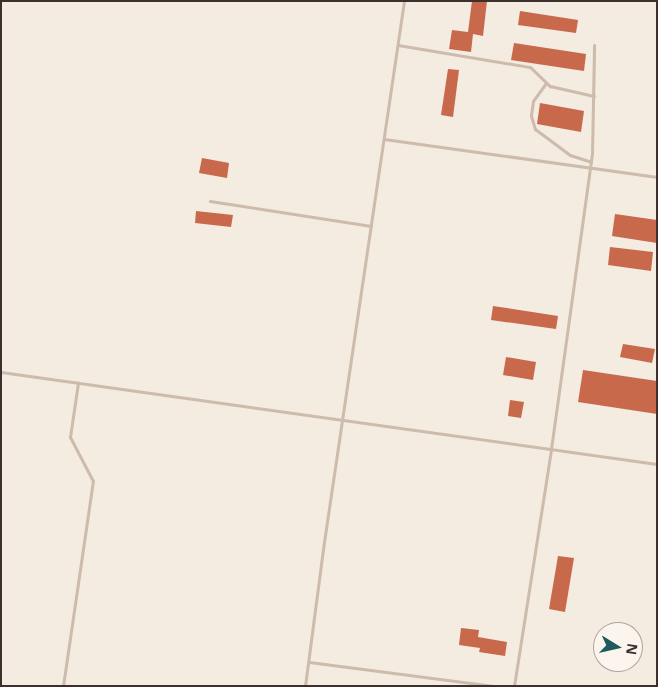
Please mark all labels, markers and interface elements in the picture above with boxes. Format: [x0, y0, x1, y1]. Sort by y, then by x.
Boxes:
north arrow [593, 622, 643, 672]
text: N [622, 642, 643, 656]

